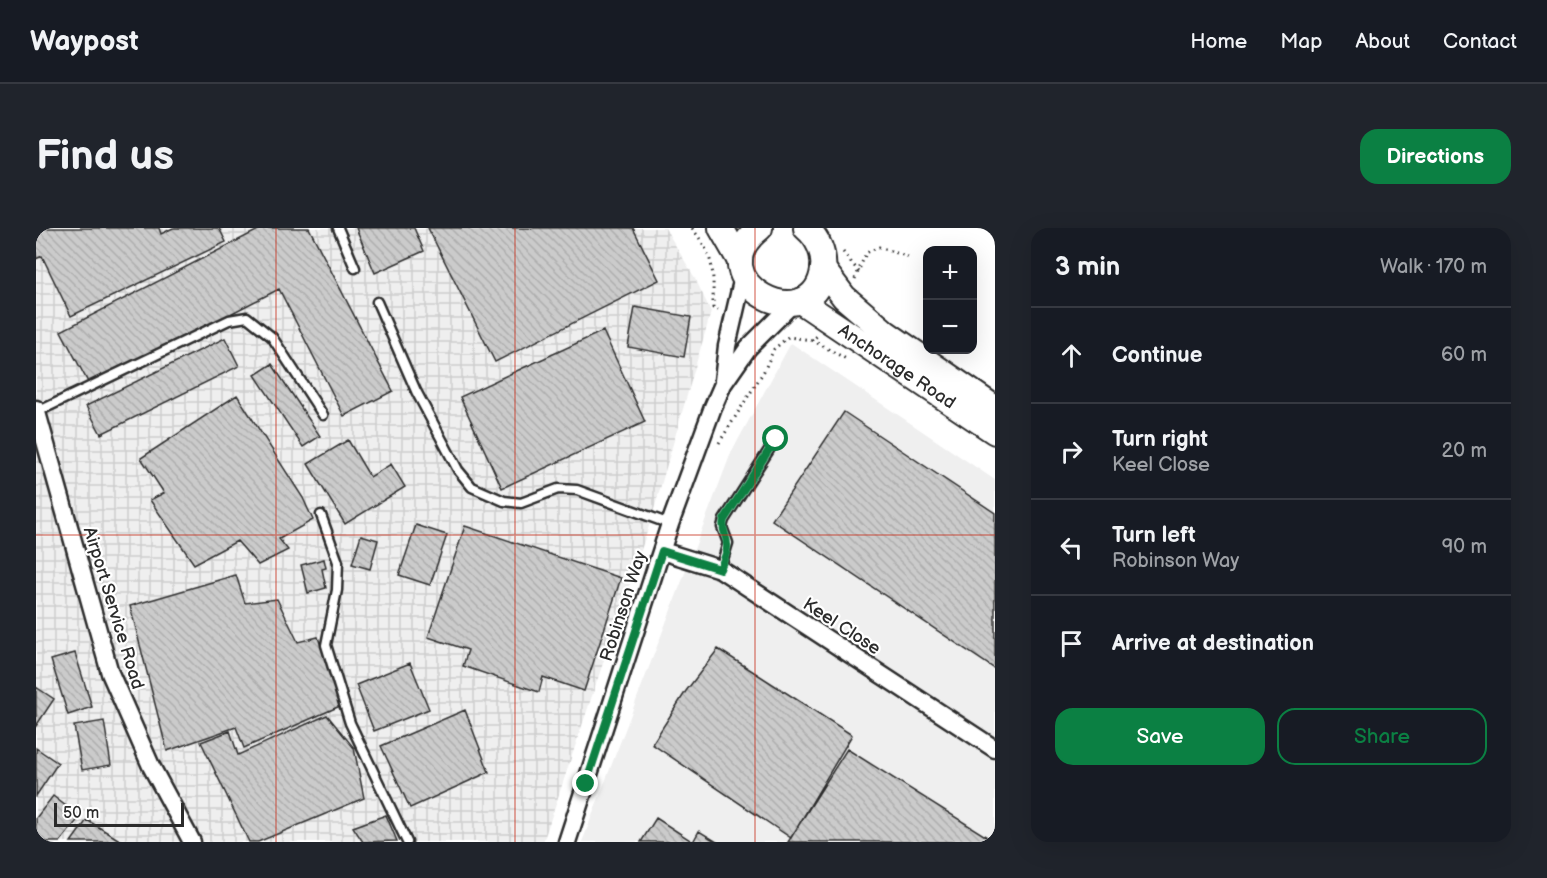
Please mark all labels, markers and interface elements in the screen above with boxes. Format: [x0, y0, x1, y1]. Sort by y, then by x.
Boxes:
text: Waypost [30, 25, 139, 58]
text: Home [1190, 29, 1247, 54]
text: Map [1280, 29, 1322, 54]
text: About [1355, 29, 1410, 54]
text: Contact [1443, 29, 1517, 54]
button: Directions [1360, 129, 1511, 184]
text: Find us [36, 131, 174, 182]
map controls [923, 246, 977, 354]
button: + [923, 246, 977, 300]
text: 3 min [1055, 252, 1120, 283]
text: Walk · 170 m [1380, 255, 1487, 279]
button: − [923, 300, 977, 354]
street label: Anchorage Road [834, 320, 959, 414]
icon: ahead [1055, 339, 1088, 372]
text: Continue [1112, 342, 1202, 369]
text: 60 m [1441, 343, 1487, 367]
route start [762, 425, 788, 451]
text: Turn right [1112, 426, 1208, 453]
icon: right [1055, 435, 1088, 468]
text: 20 m [1442, 439, 1487, 463]
text: Keel Close [1112, 453, 1210, 477]
text: Turn left [1112, 522, 1196, 549]
street label: Airport Service Road [79, 524, 148, 692]
icon: left [1055, 531, 1088, 564]
text: 90 m [1442, 535, 1487, 559]
street label: Robinson Way [596, 548, 651, 664]
text: Robinson Way [1112, 549, 1239, 573]
street label: Keel Close [799, 594, 885, 659]
icon: arrive [1055, 627, 1088, 660]
text: Arrive at destination [1112, 630, 1314, 657]
button: Save [1055, 708, 1265, 765]
button: Share [1277, 708, 1487, 765]
route end [572, 770, 598, 796]
scale bar [54, 800, 184, 828]
text: 50 m [63, 804, 99, 823]

